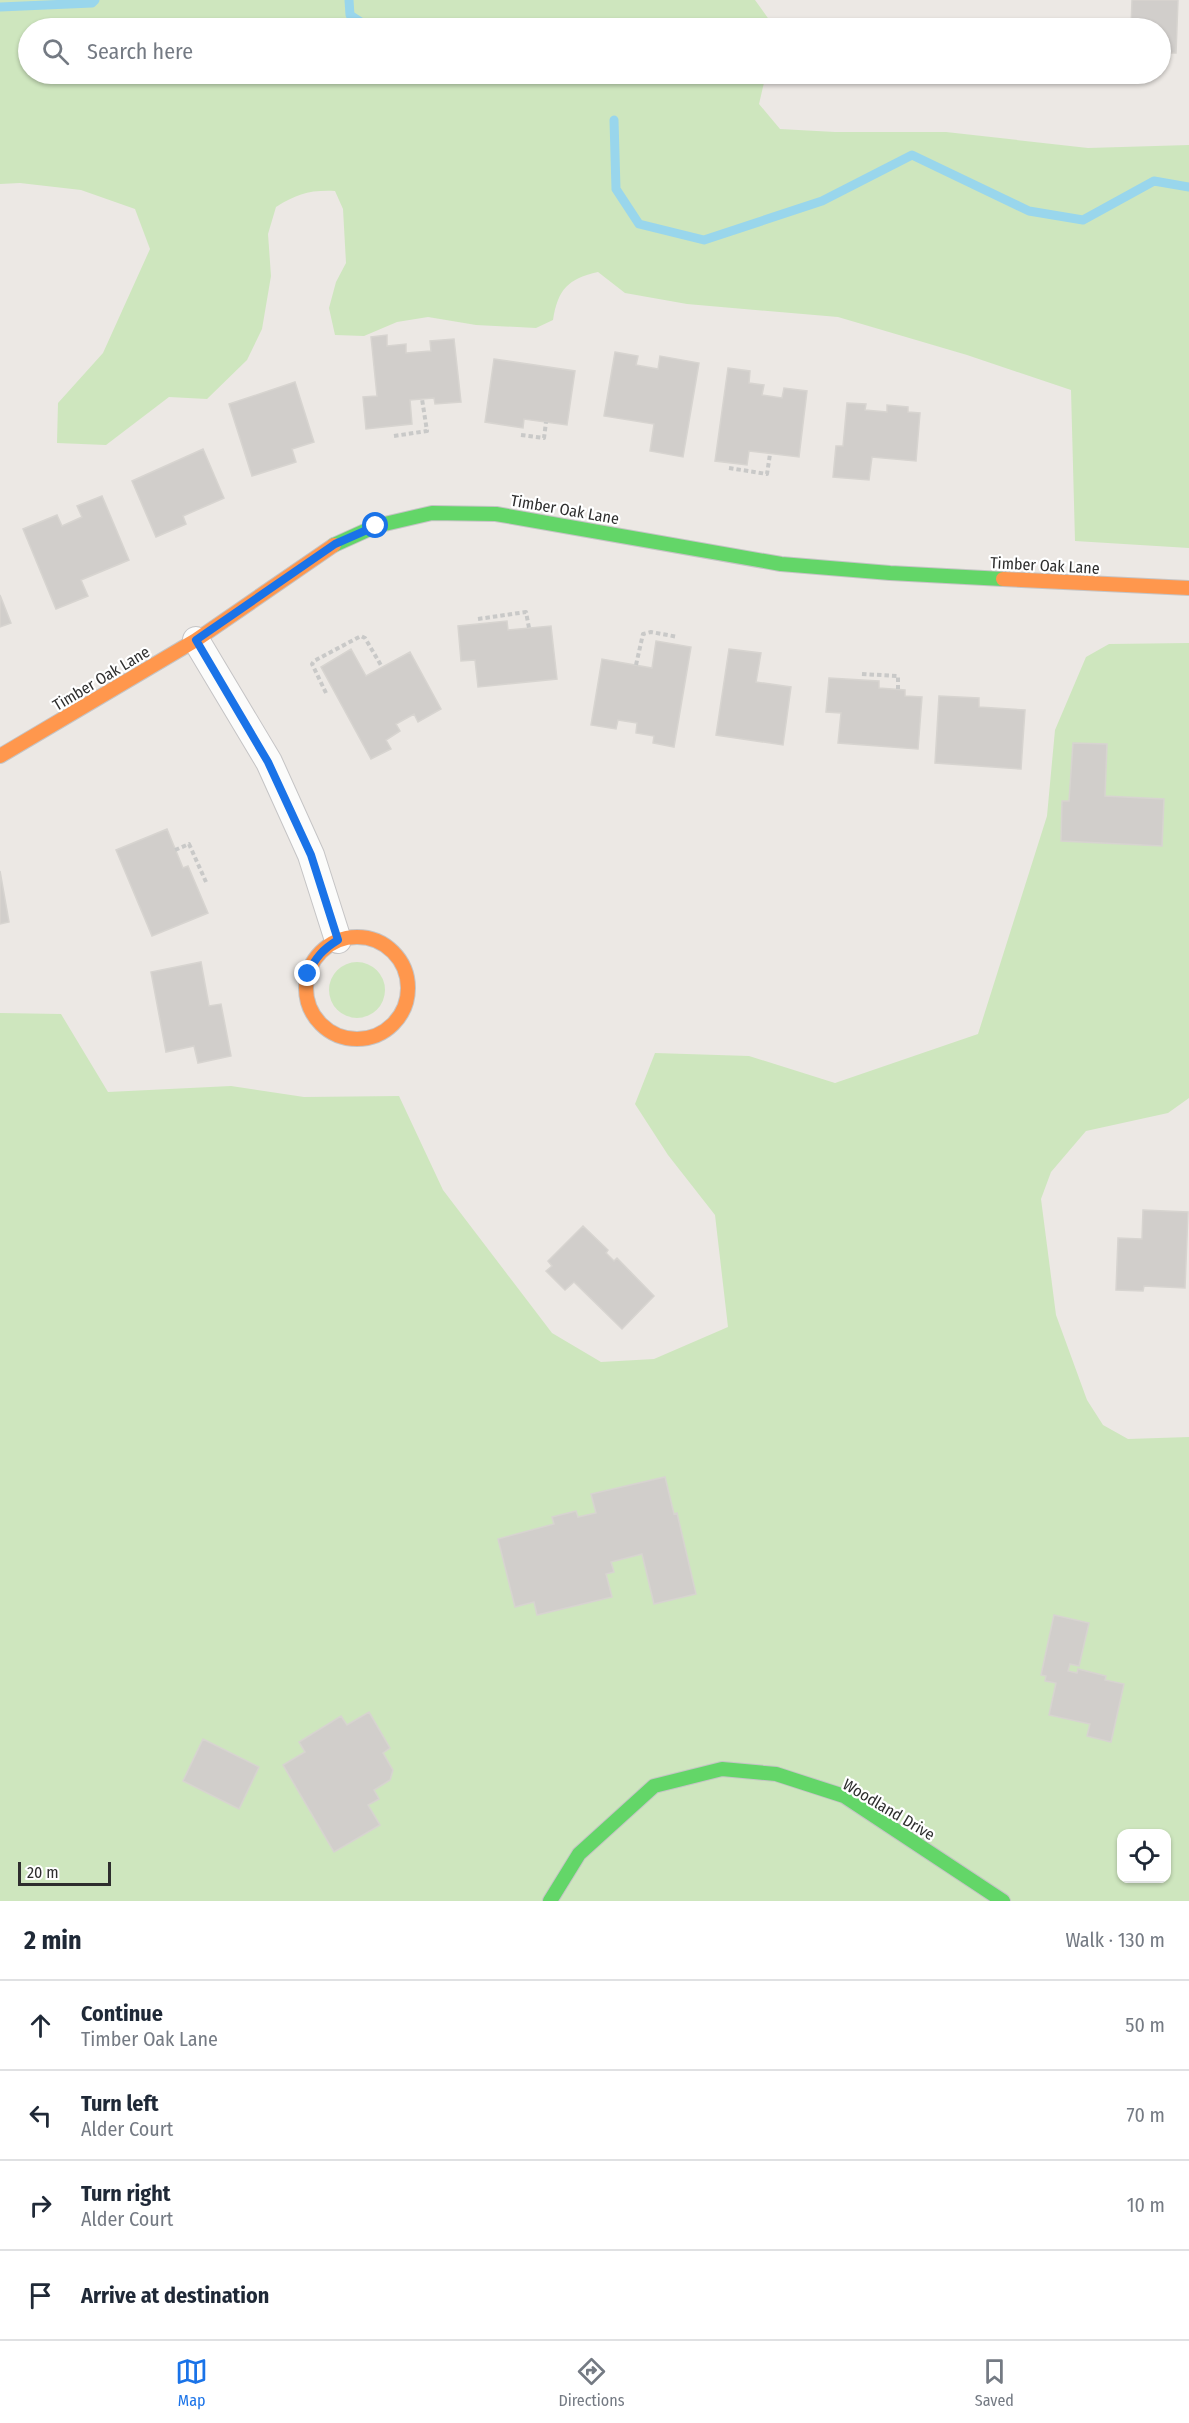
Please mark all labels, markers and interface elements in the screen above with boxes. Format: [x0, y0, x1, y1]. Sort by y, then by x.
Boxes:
search box [18, 18, 1171, 84]
icon: search [39, 35, 72, 68]
text: Search here [87, 38, 193, 65]
street label: Timber Oak Lane [509, 491, 621, 528]
route start [362, 512, 388, 538]
street label: Timber Oak Lane [990, 553, 1100, 578]
street label: Timber Oak Lane [49, 642, 153, 715]
route end [294, 960, 320, 986]
street label: Woodland Drive [839, 1775, 938, 1844]
map controls [1117, 1829, 1171, 1883]
button: locate [1117, 1829, 1171, 1883]
scale bar [18, 1859, 111, 1886]
text: 20 m [27, 1863, 58, 1882]
text: 2 min [24, 1925, 82, 1956]
text: Walk · 130 m [1065, 1928, 1165, 1952]
text: Continue [81, 2000, 163, 2027]
icon: ahead [24, 2009, 57, 2042]
text: 50 m [1125, 2013, 1165, 2037]
text: Timber Oak Lane [81, 2027, 218, 2051]
text: Turn left [81, 2090, 159, 2117]
icon: left [24, 2099, 57, 2132]
text: 70 m [1127, 2103, 1165, 2127]
text: Alder Court [81, 2117, 173, 2141]
text: Turn right [81, 2180, 170, 2207]
icon: right [24, 2189, 57, 2222]
text: 10 m [1127, 2193, 1165, 2217]
text: Alder Court [81, 2207, 173, 2231]
icon: arrive [24, 2279, 57, 2312]
text: Arrive at destination [81, 2282, 269, 2309]
tab: Map [175, 2355, 208, 2410]
tab: Directions [558, 2355, 625, 2410]
tab: Saved [975, 2355, 1014, 2410]

